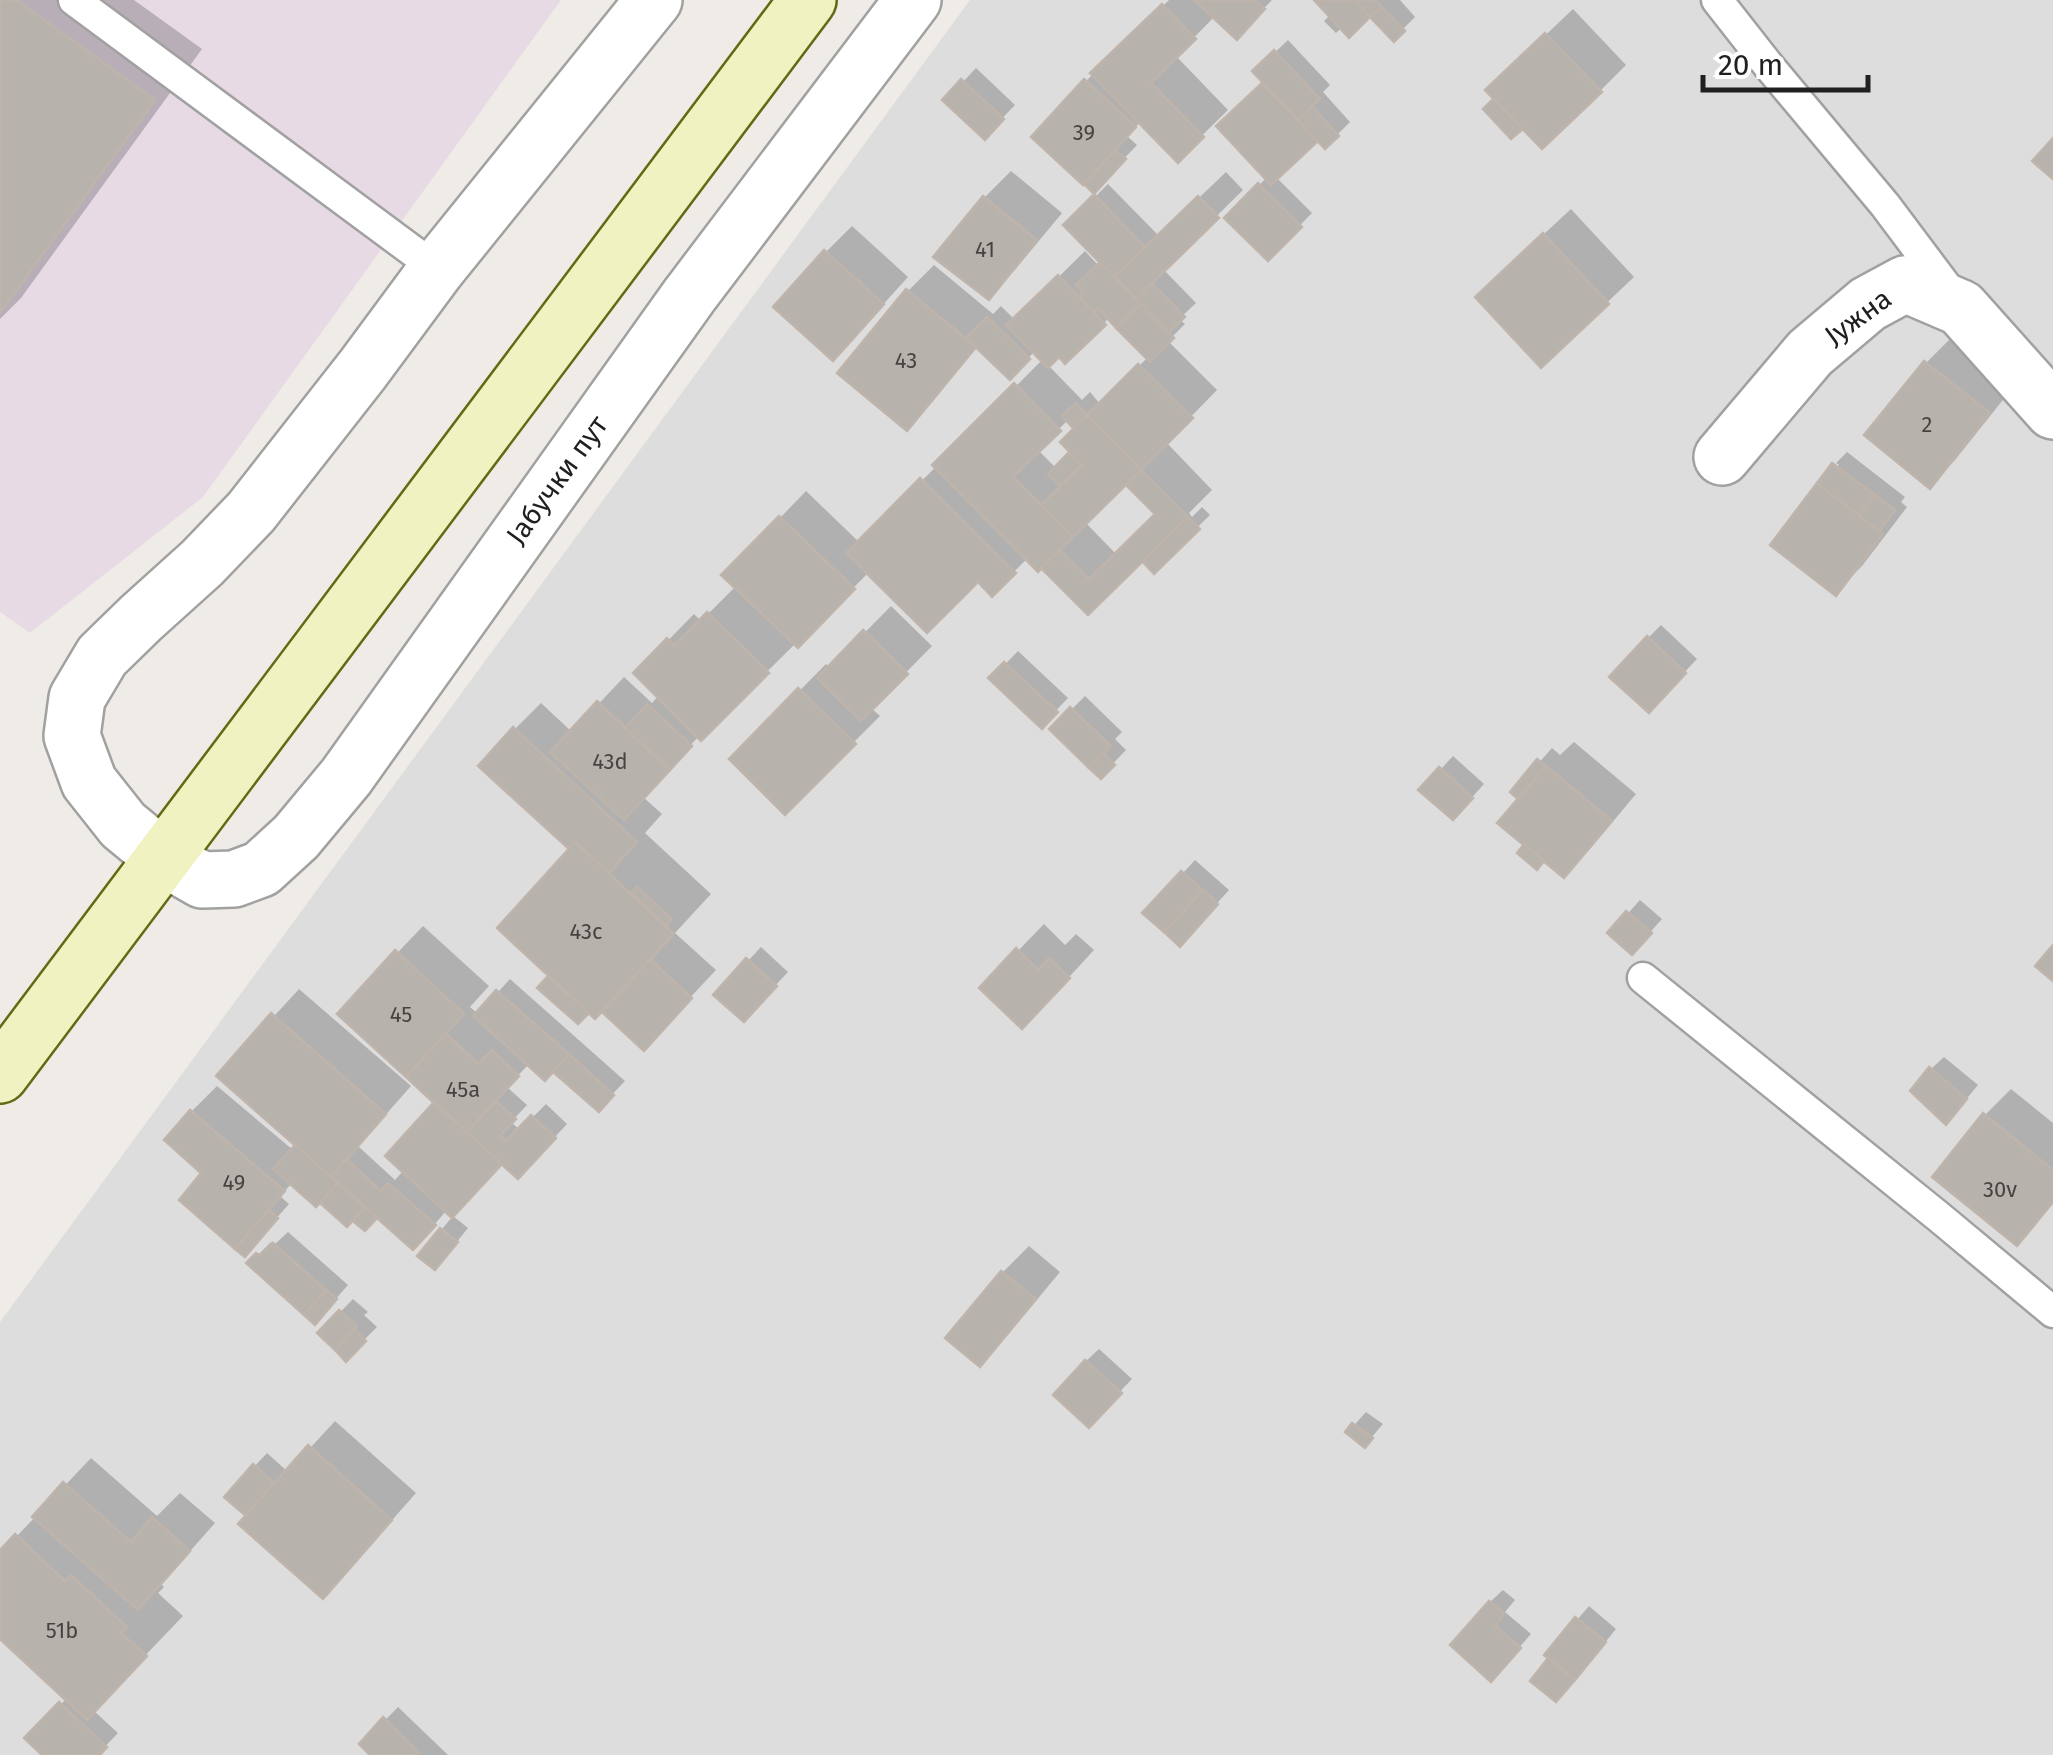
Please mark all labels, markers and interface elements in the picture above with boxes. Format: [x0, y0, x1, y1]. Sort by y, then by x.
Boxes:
scale bar [1703, 30, 1868, 92]
text: 20 m [1718, 47, 1783, 83]
house number: 39 [1073, 119, 1095, 146]
house number: 41 [975, 236, 995, 263]
street label: Јужна [1818, 282, 1898, 352]
house number: 43 [895, 347, 917, 374]
street label: Јабучки пут [499, 409, 615, 551]
house number: 2 [1922, 411, 1932, 438]
house number: 43d [592, 748, 628, 775]
house number: 43c [570, 918, 602, 945]
house number: 45 [390, 1001, 412, 1028]
house number: 45a [446, 1076, 480, 1103]
house number: 49 [223, 1169, 245, 1196]
house number: 30v [1983, 1176, 2017, 1203]
house number: 51b [46, 1617, 78, 1644]

